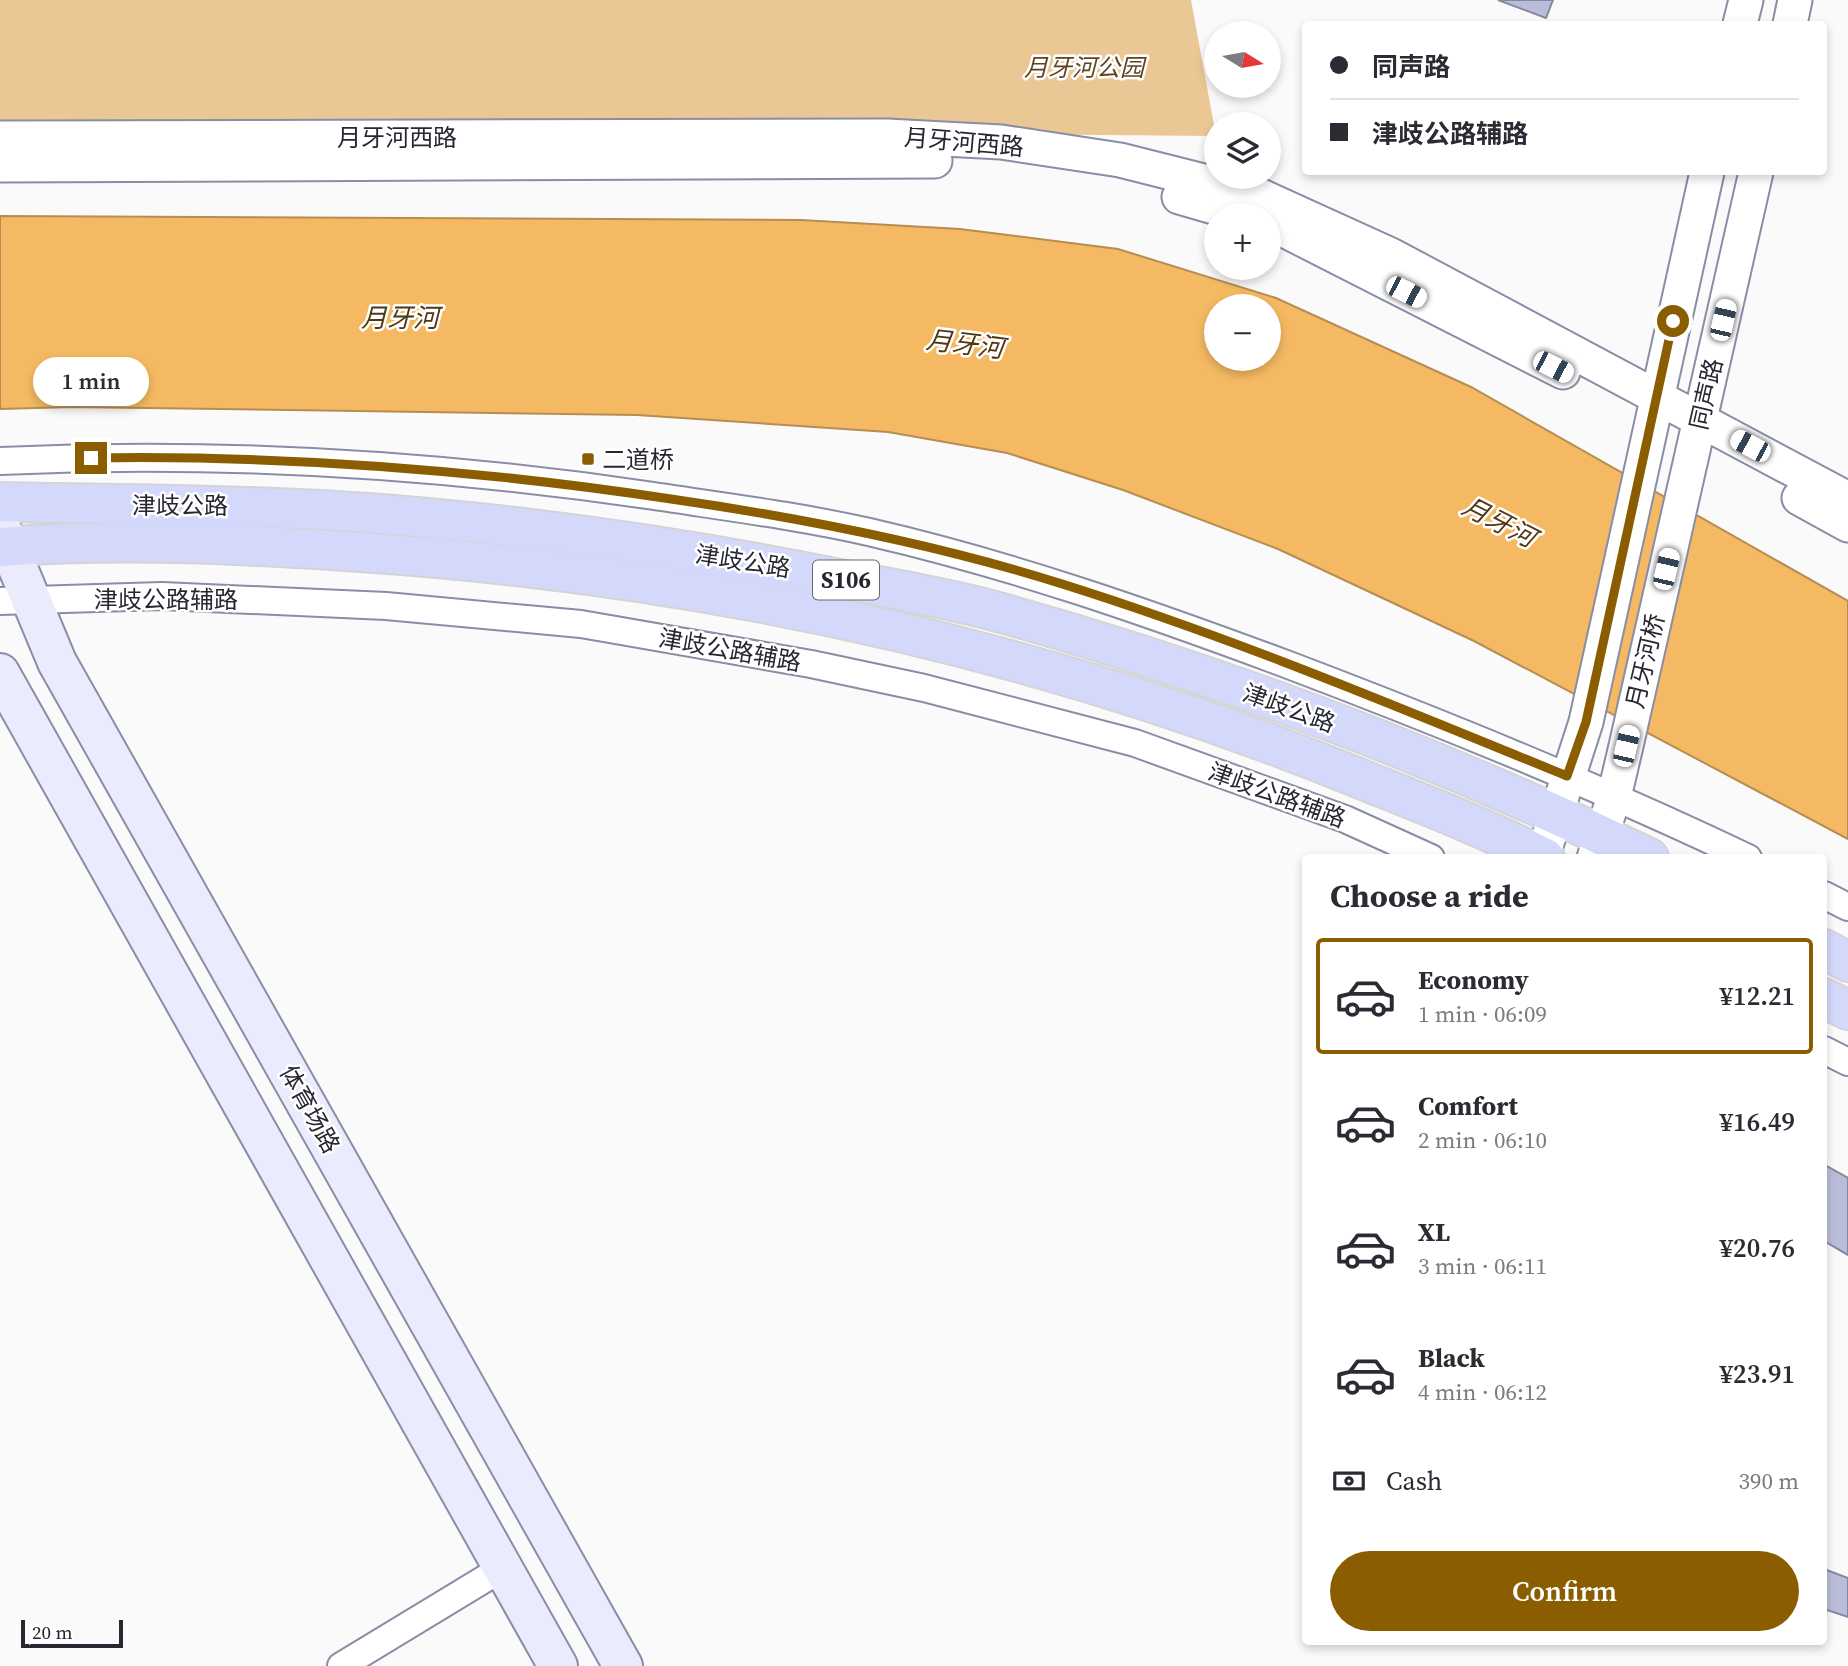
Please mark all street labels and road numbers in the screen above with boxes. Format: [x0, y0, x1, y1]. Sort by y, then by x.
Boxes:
street label: 月牙河西路 [903, 120, 1025, 164]
street label: 月牙河西路 [337, 121, 457, 154]
street label: 同声路 [1682, 355, 1730, 433]
street label: 津歧公路 [132, 489, 228, 522]
street label: 津歧公路 [693, 537, 793, 585]
road number: S106 [813, 560, 879, 600]
street label: 津歧公路辅路 [94, 583, 238, 616]
street label: 月牙河桥 [1618, 611, 1672, 711]
street label: 津歧公路辅路 [656, 621, 804, 679]
street label: 津歧公路 [1238, 676, 1340, 740]
street label: 津歧公路辅路 [1204, 755, 1350, 835]
street label: 体育场路 [272, 1059, 348, 1159]

